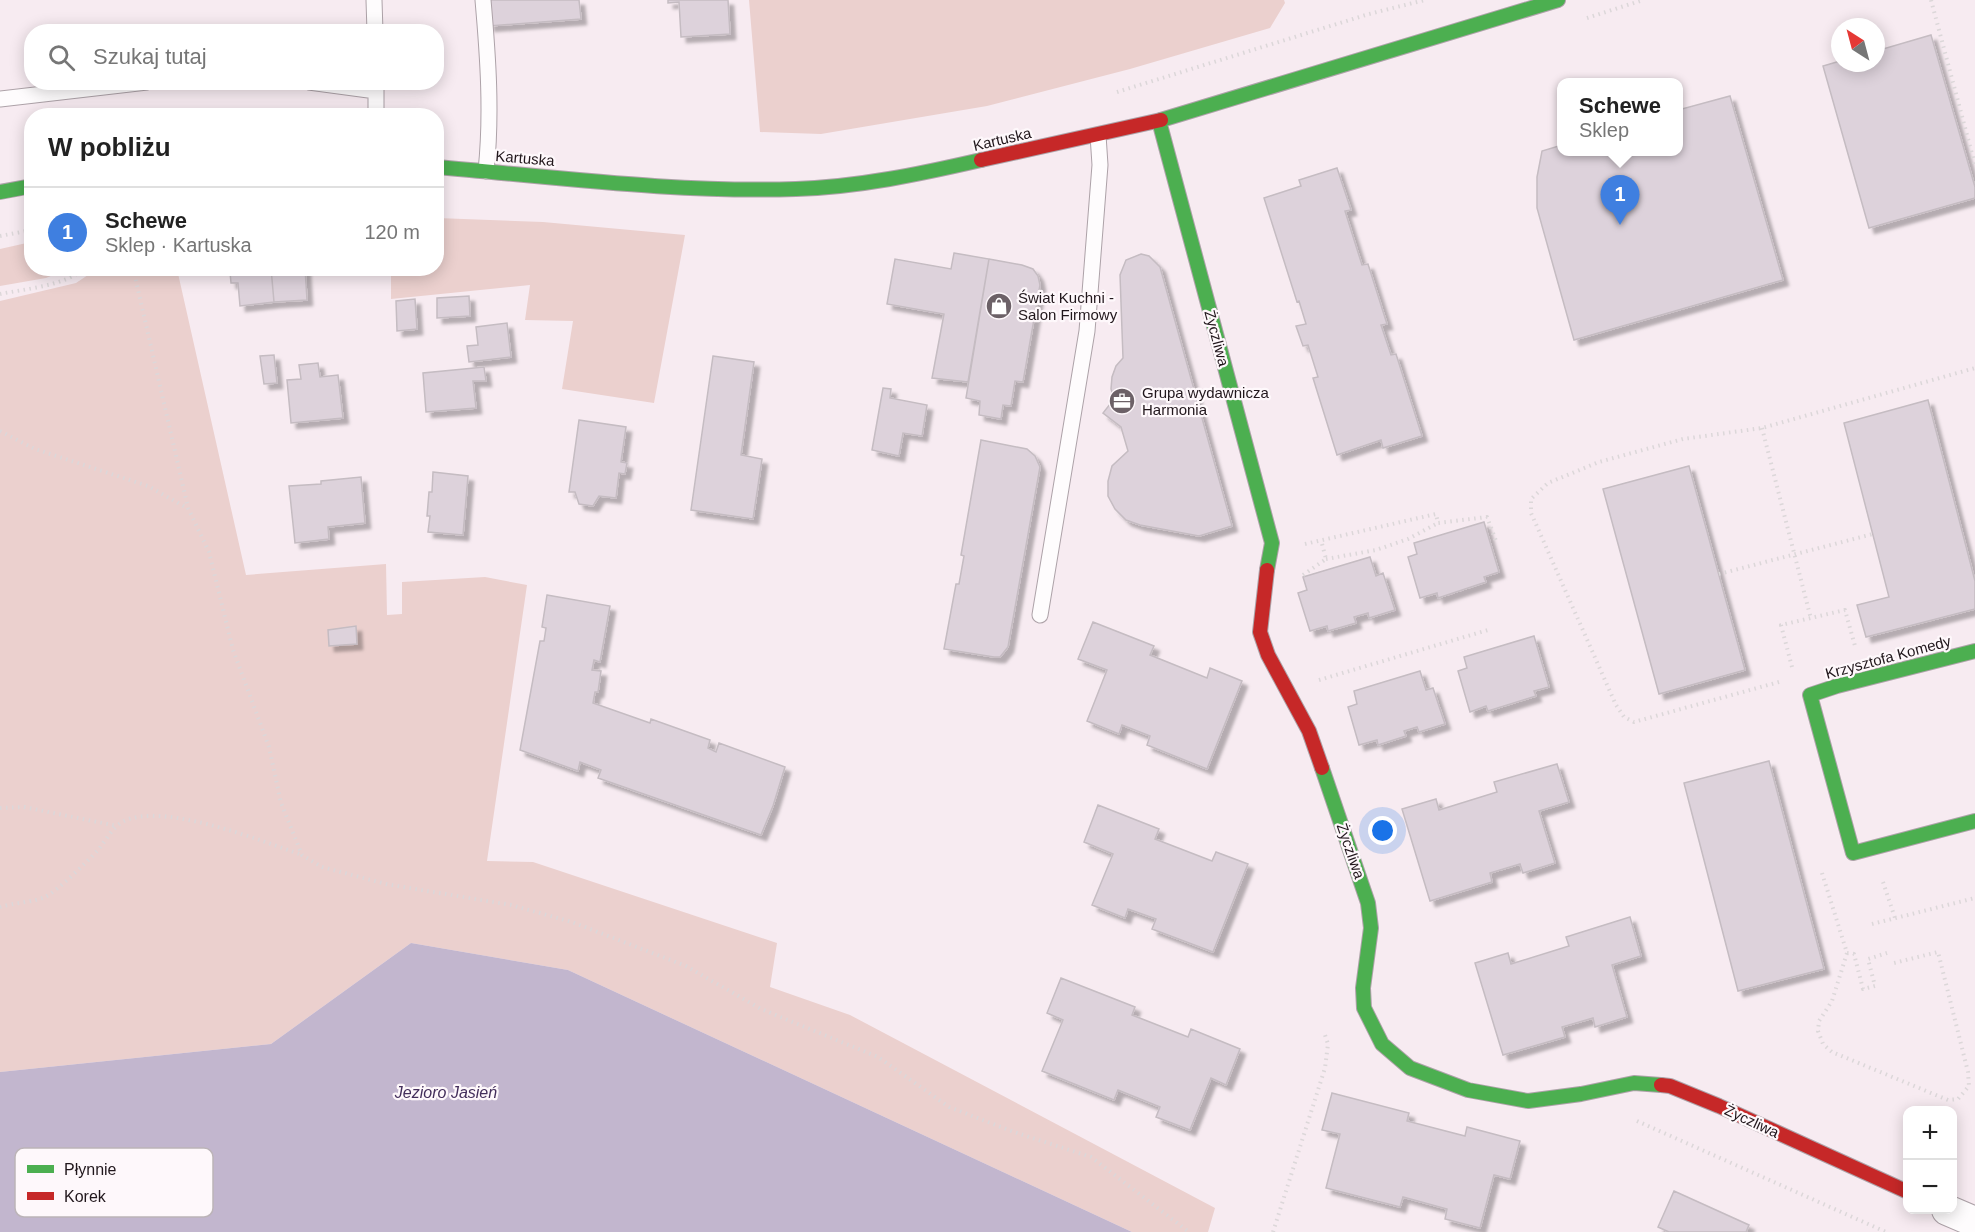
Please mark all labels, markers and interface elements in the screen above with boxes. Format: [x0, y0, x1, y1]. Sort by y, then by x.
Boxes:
north arrow [1831, 18, 1885, 72]
search box [24, 24, 444, 90]
icon: search [45, 41, 78, 74]
text: Szukaj tutaj [93, 44, 207, 69]
popup [1557, 78, 1683, 156]
text: Schewe [1579, 93, 1661, 118]
text: Sklep [1579, 119, 1629, 141]
street label: Kartuska [971, 124, 1033, 154]
text: W pobliżu [48, 132, 171, 162]
street label: Kartuska [495, 147, 556, 169]
pin: 1 [1600, 176, 1640, 225]
text: Schewe [105, 208, 187, 233]
text: 1 [62, 221, 73, 243]
text: 120 m [364, 221, 420, 243]
text: Sklep · Kartuska [105, 234, 252, 256]
place label: Świat Kuchni - Salon Firmowy [1018, 289, 1118, 323]
shop icon: Świat Kuchni - Salon Firmowy [984, 291, 1014, 321]
street label: Życzliwa [1201, 308, 1233, 369]
place label: Grupa wydawnicza Harmonia [1142, 384, 1269, 418]
office icon: Grupa wydawnicza Harmonia [1107, 386, 1137, 416]
street label: Krzysztofa Komedy [1823, 632, 1953, 682]
your location [1368, 816, 1397, 845]
street label: Życzliwa [1334, 821, 1369, 882]
water label: Jezioro Jasień [394, 1084, 497, 1101]
street label: Życzliwa [1722, 1101, 1782, 1141]
map controls [1903, 1106, 1957, 1214]
button: + [1903, 1106, 1957, 1160]
legend [15, 1148, 213, 1217]
button: − [1903, 1160, 1957, 1214]
text: Płynnie [64, 1161, 117, 1178]
text: Korek [64, 1188, 107, 1205]

